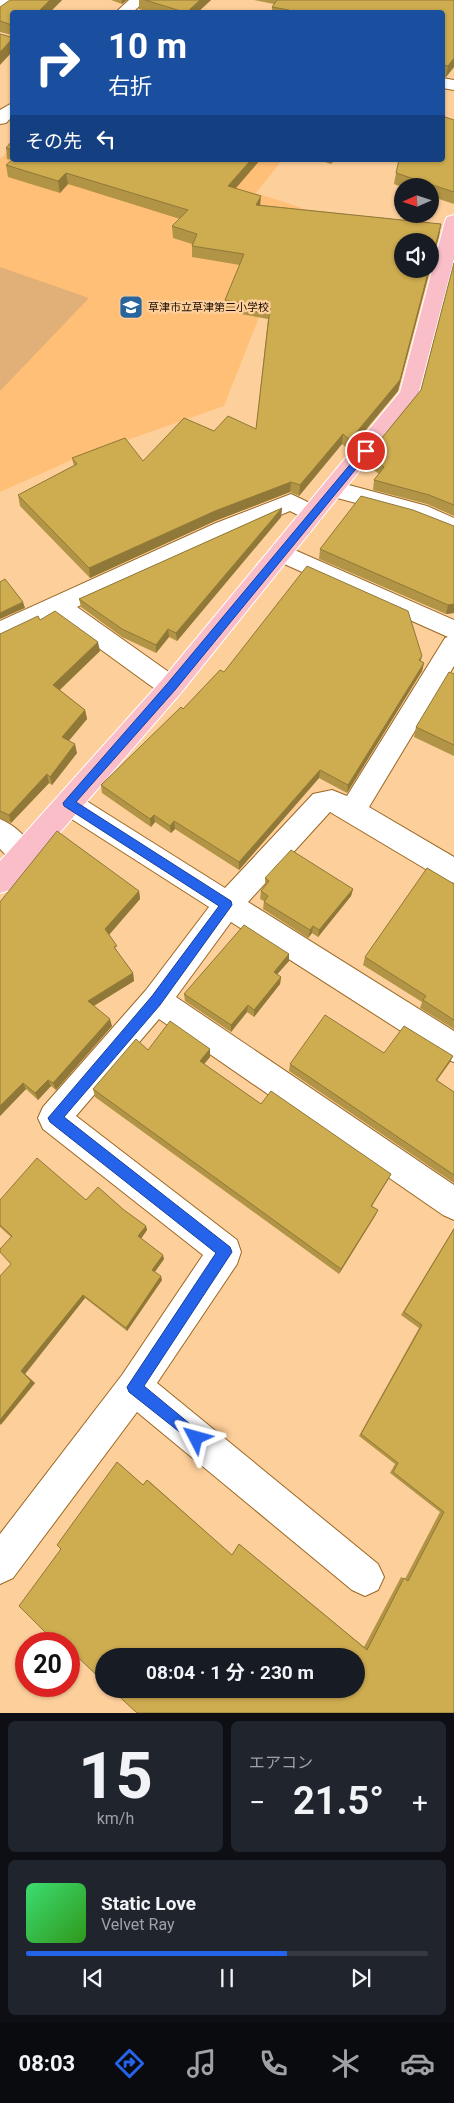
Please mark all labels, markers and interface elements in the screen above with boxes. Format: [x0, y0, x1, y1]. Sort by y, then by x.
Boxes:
text: 10 m [108, 26, 187, 67]
icon: right [25, 30, 90, 95]
text: 右折 [108, 74, 152, 99]
icon: left [92, 125, 120, 153]
text: その先 [25, 130, 82, 153]
north arrow [394, 178, 439, 222]
map controls [394, 178, 439, 278]
button: sound [394, 233, 439, 278]
school or university icon: 草津市立草津第二小学校 [118, 294, 144, 320]
place label: 草津市立草津第二小学校 [148, 301, 269, 314]
pin [345, 430, 387, 472]
icon: arrive [352, 437, 380, 465]
position arrow [169, 1411, 221, 1463]
speed limit sign: 20 [15, 1632, 80, 1697]
text: 08:04 · 1 分 · 230 m [146, 1661, 314, 1684]
text: 15 [78, 1738, 153, 1814]
text: エアコン [249, 1753, 313, 1772]
text: 21.5° [293, 1779, 384, 1823]
text: − [249, 1786, 265, 1819]
text: + [412, 1786, 428, 1819]
text: km/h [97, 1809, 134, 1828]
text: Static Love [101, 1892, 196, 1915]
text: Velvet Ray [101, 1915, 175, 1934]
icon: previous [79, 1964, 107, 1992]
icon: pause [213, 1964, 241, 1992]
icon: next [347, 1964, 375, 1992]
icon: directions [112, 2046, 147, 2081]
icon: music [184, 2046, 219, 2081]
icon: phone [256, 2046, 291, 2081]
icon: climate [328, 2046, 363, 2081]
icon: car [400, 2046, 435, 2081]
text: 08:03 [19, 2051, 75, 2076]

